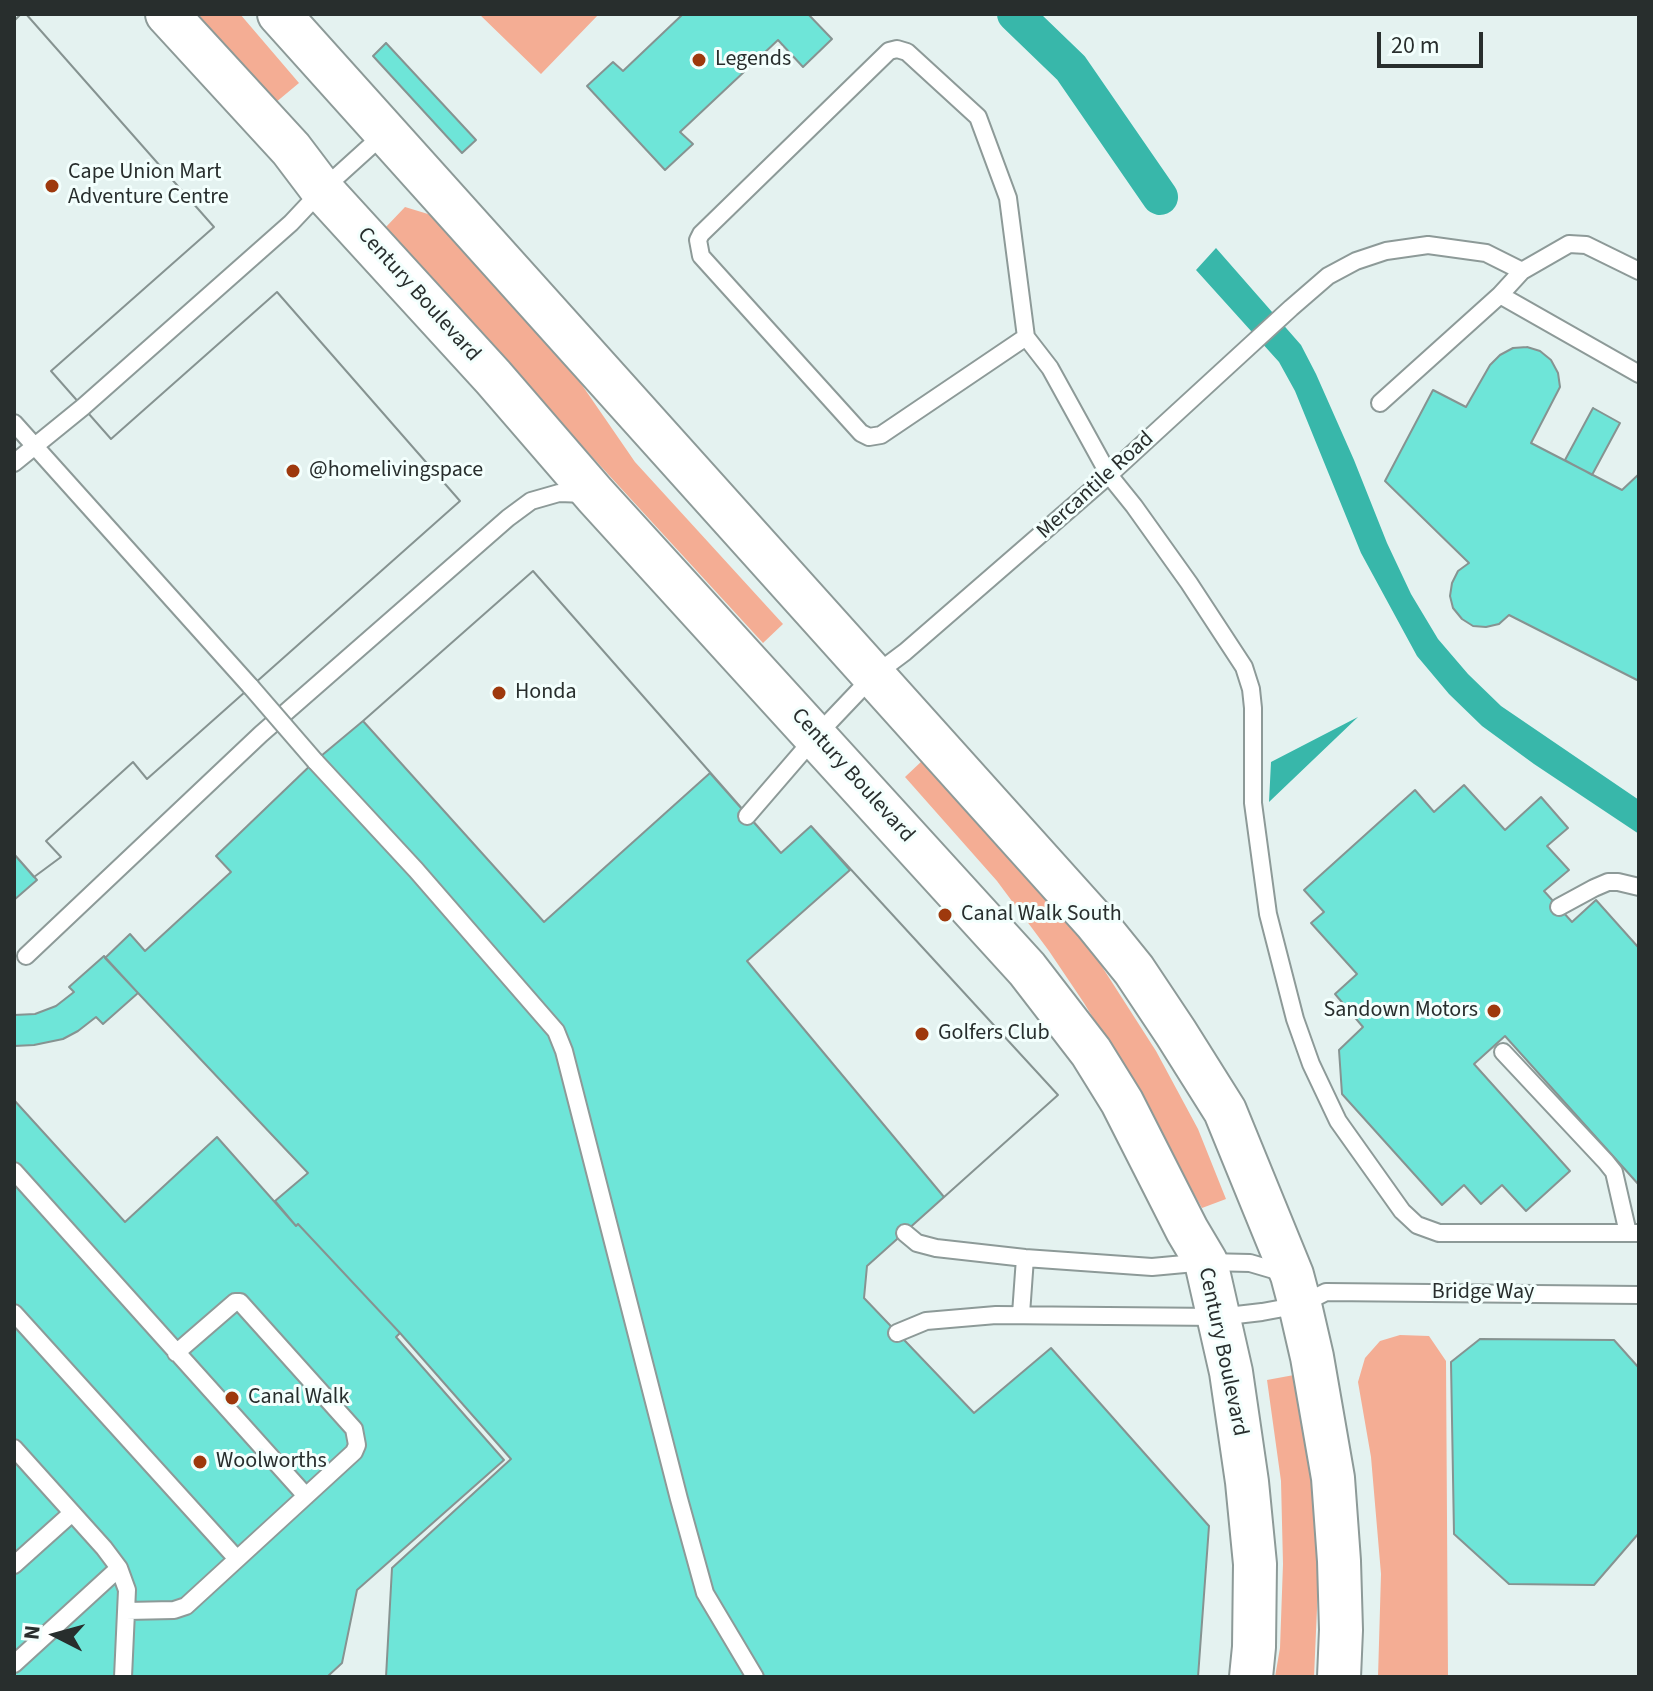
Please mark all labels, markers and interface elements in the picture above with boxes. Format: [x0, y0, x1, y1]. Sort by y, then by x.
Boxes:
scale bar [1381, 16, 1487, 66]
text: 20 m [1391, 28, 1440, 63]
place label: Legends [715, 47, 791, 73]
marker: Legends [690, 51, 708, 69]
place label: Cape Union Mart Adventure Centre [68, 160, 229, 212]
marker: Cape Union Mart Adventure Centre [43, 177, 61, 195]
street label: Century Boulevard [351, 222, 485, 368]
street label: Mercantile Road [1032, 427, 1160, 545]
place label: @homelivingspace [309, 458, 483, 484]
marker: @homelivingspace [284, 462, 302, 480]
place label: Honda [515, 680, 577, 706]
marker: Honda [490, 684, 508, 702]
street label: Century Boulevard [785, 703, 919, 849]
place label: Canal Walk South [961, 902, 1122, 928]
marker: Canal Walk South [936, 906, 954, 924]
place label: Sandown Motors [1323, 998, 1478, 1024]
marker: Sandown Motors [1485, 1002, 1503, 1020]
place label: Golfers Club [938, 1021, 1050, 1047]
marker: Golfers Club [913, 1025, 931, 1043]
street label: Century Boulevard [1191, 1265, 1253, 1439]
street label: Bridge Way [1432, 1280, 1534, 1306]
place label: Canal Walk [248, 1385, 349, 1411]
marker: Canal Walk [223, 1389, 241, 1407]
place label: Woolworths [216, 1449, 327, 1475]
marker: Woolworths [191, 1453, 209, 1471]
north arrow [16, 1595, 96, 1675]
text: N [15, 1624, 49, 1641]

